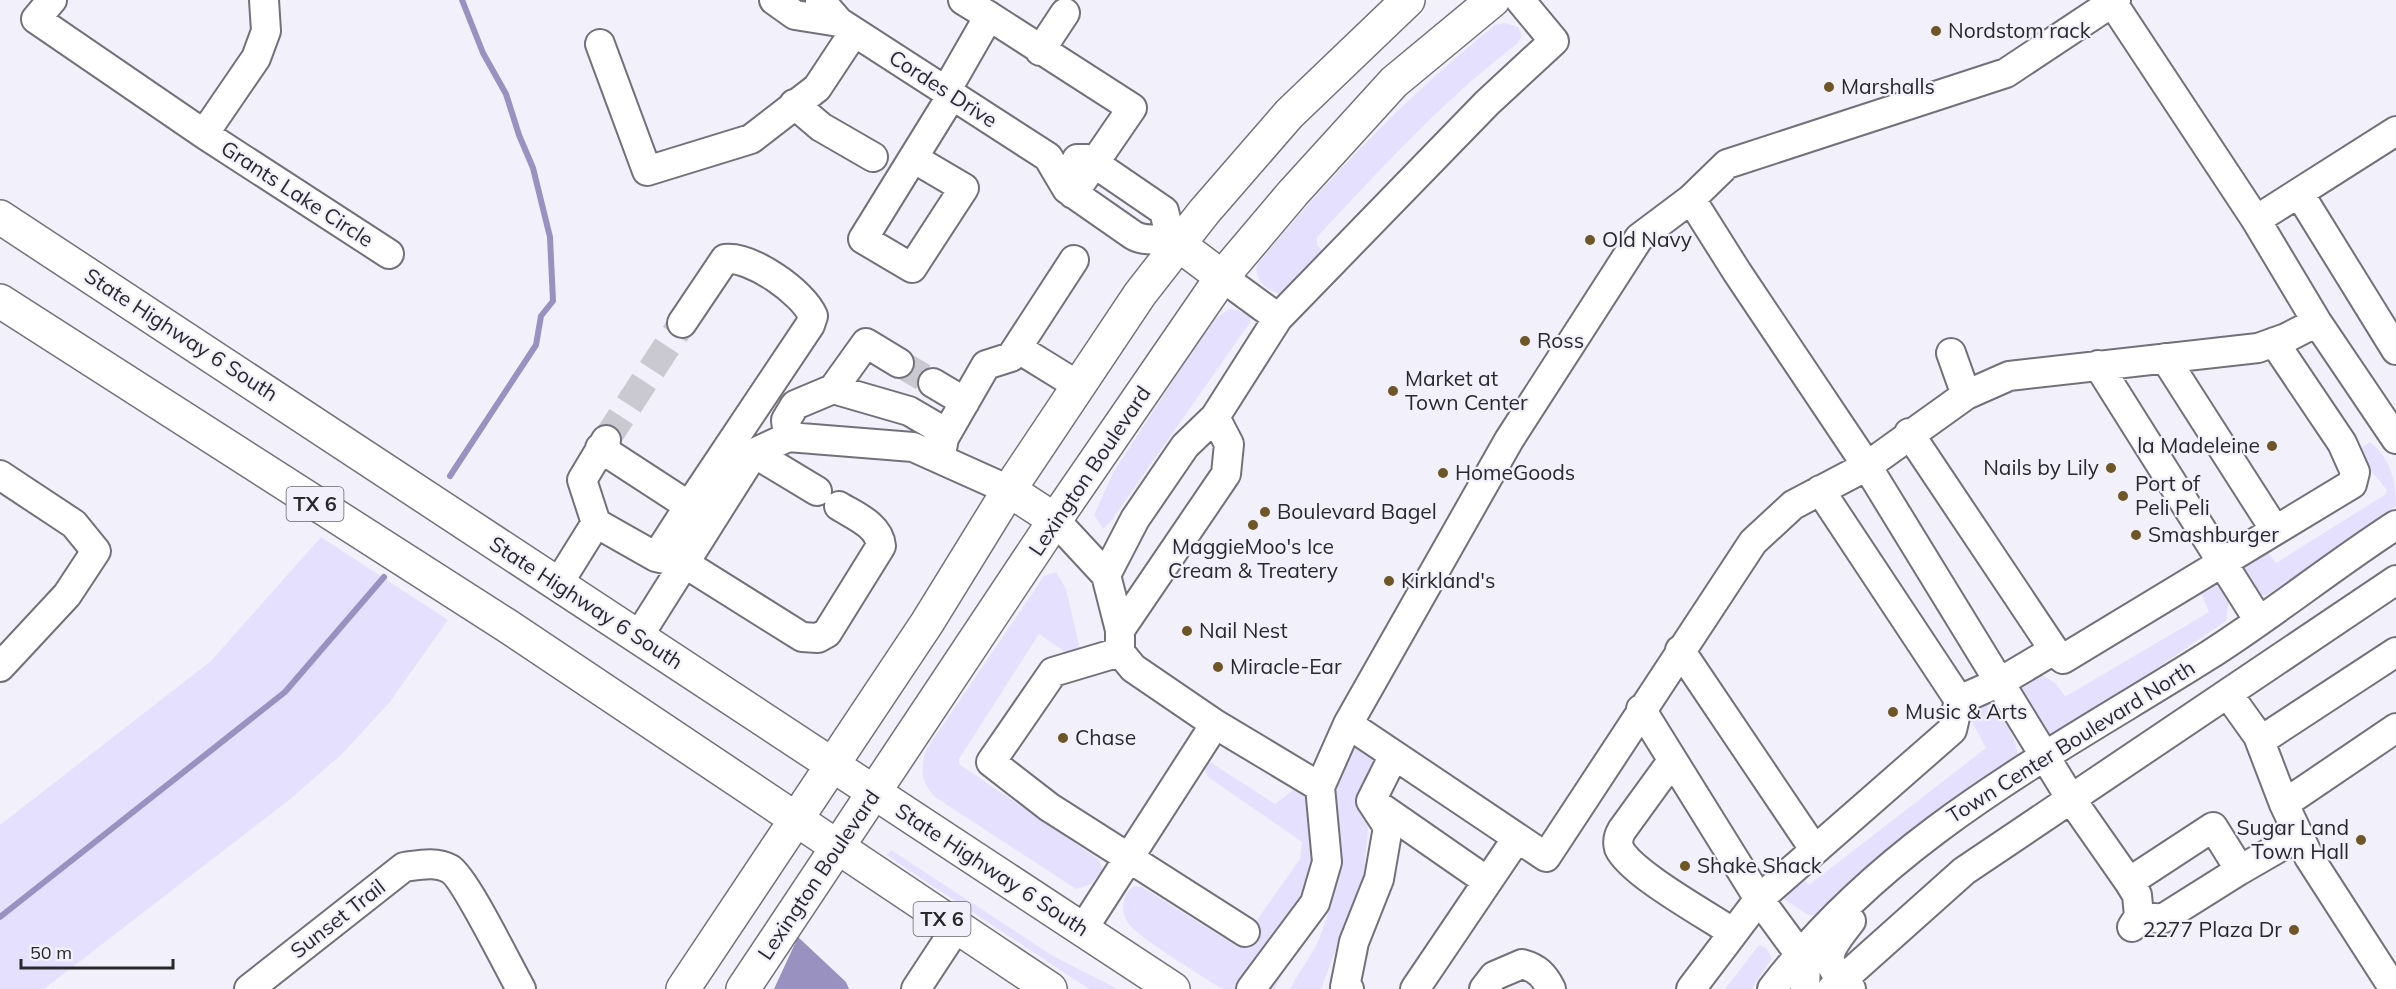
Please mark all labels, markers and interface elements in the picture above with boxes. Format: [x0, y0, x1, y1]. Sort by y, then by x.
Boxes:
place label: Nordstom rack [1948, 17, 2091, 43]
marker: Nordstom rack [1929, 24, 1943, 38]
street label: Cordes Drive [885, 44, 1003, 133]
place label: Marshalls [1841, 73, 1935, 99]
marker: Marshalls [1822, 80, 1836, 94]
street label: Grants Lake Circle [217, 134, 379, 252]
place label: Old Navy [1602, 226, 1692, 252]
marker: Old Navy [1583, 233, 1597, 247]
street label: State Highway 6 South [80, 262, 283, 406]
place label: Ross [1537, 327, 1584, 353]
marker: Ross [1518, 334, 1532, 348]
place label: Market at Town Center [1405, 365, 1528, 415]
street label: Lexington Boulevard [1023, 381, 1156, 560]
marker: Market at Town Center [1386, 384, 1400, 398]
place label: la Madeleine [2137, 432, 2260, 458]
marker: la Madeleine [2265, 439, 2279, 453]
place label: Nails by Lily [1983, 454, 2099, 480]
place label: HomeGoods [1455, 459, 1575, 485]
marker: Nails by Lily [2104, 461, 2118, 475]
marker: HomeGoods [1436, 466, 1450, 480]
place label: Port of Peli Peli [2135, 470, 2210, 520]
road number: TX 6 [286, 487, 344, 521]
marker: Port of Peli Peli [2116, 489, 2130, 503]
place label: Boulevard Bagel [1277, 498, 1437, 524]
marker: Boulevard Bagel [1258, 505, 1272, 519]
marker: MaggieMoo's Ice Cream & Treatery [1246, 518, 1260, 532]
place label: Smashburger [2148, 521, 2279, 547]
marker: Smashburger [2129, 528, 2143, 542]
street label: State Highway 6 South [485, 530, 688, 674]
place label: MaggieMoo's Ice Cream & Treatery [1168, 533, 1338, 583]
place label: Kirkland's [1401, 567, 1495, 593]
marker: Kirkland's [1382, 574, 1396, 588]
place label: Nail Nest [1199, 617, 1288, 643]
marker: Nail Nest [1180, 624, 1194, 638]
place label: Miracle-Ear [1230, 653, 1342, 679]
street label: Town Center Boulevard North [1942, 654, 2199, 828]
marker: Miracle-Ear [1211, 660, 1225, 674]
place label: Music & Arts [1905, 698, 2027, 724]
marker: Music & Arts [1886, 705, 1900, 719]
place label: Chase [1075, 724, 1136, 750]
marker: Chase [1056, 731, 1070, 745]
street label: Lexington Boulevard [752, 785, 885, 964]
street label: State Highway 6 South [891, 797, 1094, 941]
place label: Sugar Land Town Hall [2236, 814, 2349, 864]
marker: Sugar Land Town Hall [2354, 833, 2368, 847]
place label: Shake Shack [1697, 852, 1822, 878]
marker: Shake Shack [1678, 859, 1692, 873]
street label: Sunset Trail [285, 873, 390, 963]
road number: TX 6 [914, 902, 970, 936]
place label: 2277 Plaza Dr [2143, 916, 2282, 942]
marker: 2277 Plaza Dr [2287, 923, 2301, 937]
scale bar [21, 932, 172, 970]
text: 50 m [30, 941, 72, 964]

